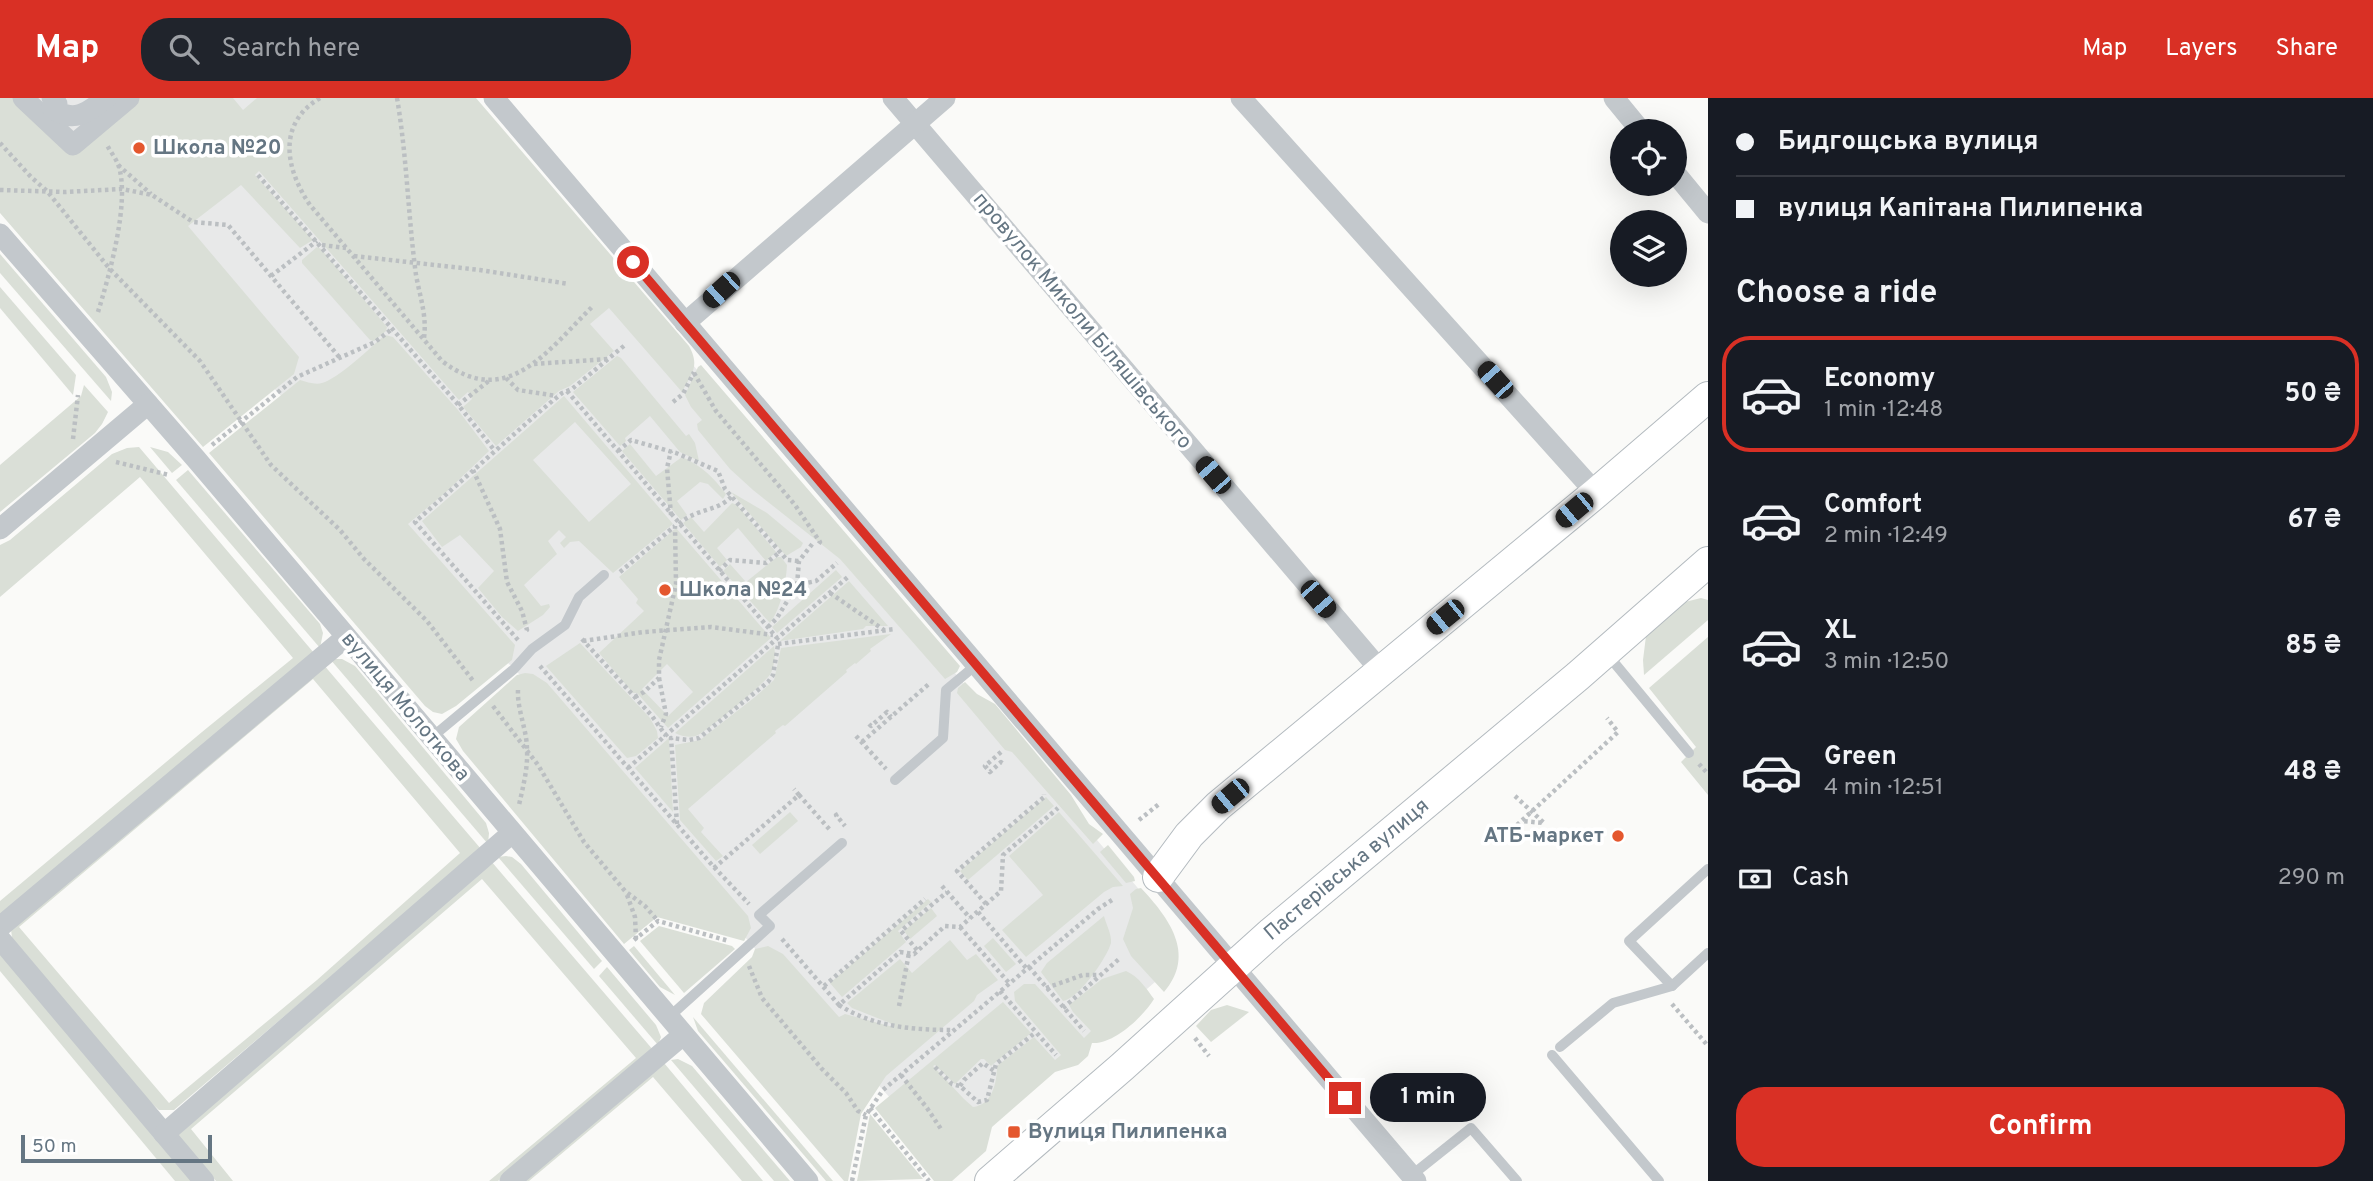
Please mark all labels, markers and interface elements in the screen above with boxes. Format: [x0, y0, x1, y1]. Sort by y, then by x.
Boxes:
search box [141, 18, 631, 81]
text: Map [35, 28, 99, 70]
icon: search [165, 30, 203, 68]
text: Search here [221, 33, 360, 66]
text: Map [2082, 34, 2127, 64]
text: Layers [2165, 34, 2237, 64]
text: Share [2275, 34, 2338, 64]
map controls [1610, 119, 1687, 287]
button: locate [1610, 119, 1687, 196]
text: Бидгощська вулиця [1778, 126, 2038, 159]
place label: Школа №20 [153, 135, 281, 162]
marker: Школа №20 [131, 140, 147, 156]
street label: провулок Миколи Біляшівського [966, 187, 1198, 455]
text: вулиця Капітана Пилипенка [1778, 193, 2143, 226]
button: layers [1610, 210, 1687, 287]
route start [617, 246, 649, 278]
car [699, 268, 744, 312]
text: Choose a ride [1736, 274, 1937, 314]
car [1474, 357, 1517, 403]
icon: car [1740, 363, 1803, 426]
text: Economy [1824, 363, 1935, 396]
text: 50 ₴ [2284, 378, 2341, 411]
text: 1 min · 12:48 [1824, 396, 1943, 425]
car [1192, 452, 1235, 498]
car [1552, 488, 1597, 532]
icon: car [1740, 489, 1803, 552]
text: Comfort [1824, 489, 1922, 522]
text: 67 ₴ [2287, 504, 2341, 537]
text: 2 min · 12:49 [1824, 522, 1948, 551]
car [1297, 576, 1340, 622]
place label: Школа №24 [679, 577, 807, 604]
marker: Школа №24 [657, 582, 673, 598]
car [1423, 596, 1468, 638]
icon: car [1740, 615, 1803, 678]
text: XL [1824, 615, 1856, 648]
street label: вулиця Молоткова [335, 627, 475, 787]
text: 85 ₴ [2285, 630, 2341, 663]
text: 3 min · 12:50 [1824, 648, 1949, 677]
icon: car [1740, 741, 1803, 804]
text: Green [1824, 741, 1897, 774]
text: 48 ₴ [2284, 756, 2341, 789]
car [1208, 774, 1253, 818]
text: 4 min · 12:51 [1824, 774, 1943, 803]
street label: Пастерівська вулиця [1259, 793, 1435, 947]
place label: АТБ-маркет [1483, 823, 1604, 850]
marker: АТБ-маркет [1610, 828, 1626, 844]
icon: cash [1736, 860, 1774, 898]
text: Cash [1792, 862, 1849, 895]
text: 290 m [2278, 864, 2345, 893]
callout: 1 min [1370, 1074, 1485, 1122]
route end [1329, 1082, 1361, 1114]
text: 1 min [1400, 1083, 1456, 1112]
button: Confirm [1736, 1087, 2345, 1167]
place label: Вулиця Пилипенка [1028, 1119, 1228, 1146]
marker: Вулиця Пилипенка [1006, 1124, 1022, 1140]
scale bar [21, 1132, 212, 1164]
text: 50 m [32, 1135, 77, 1159]

